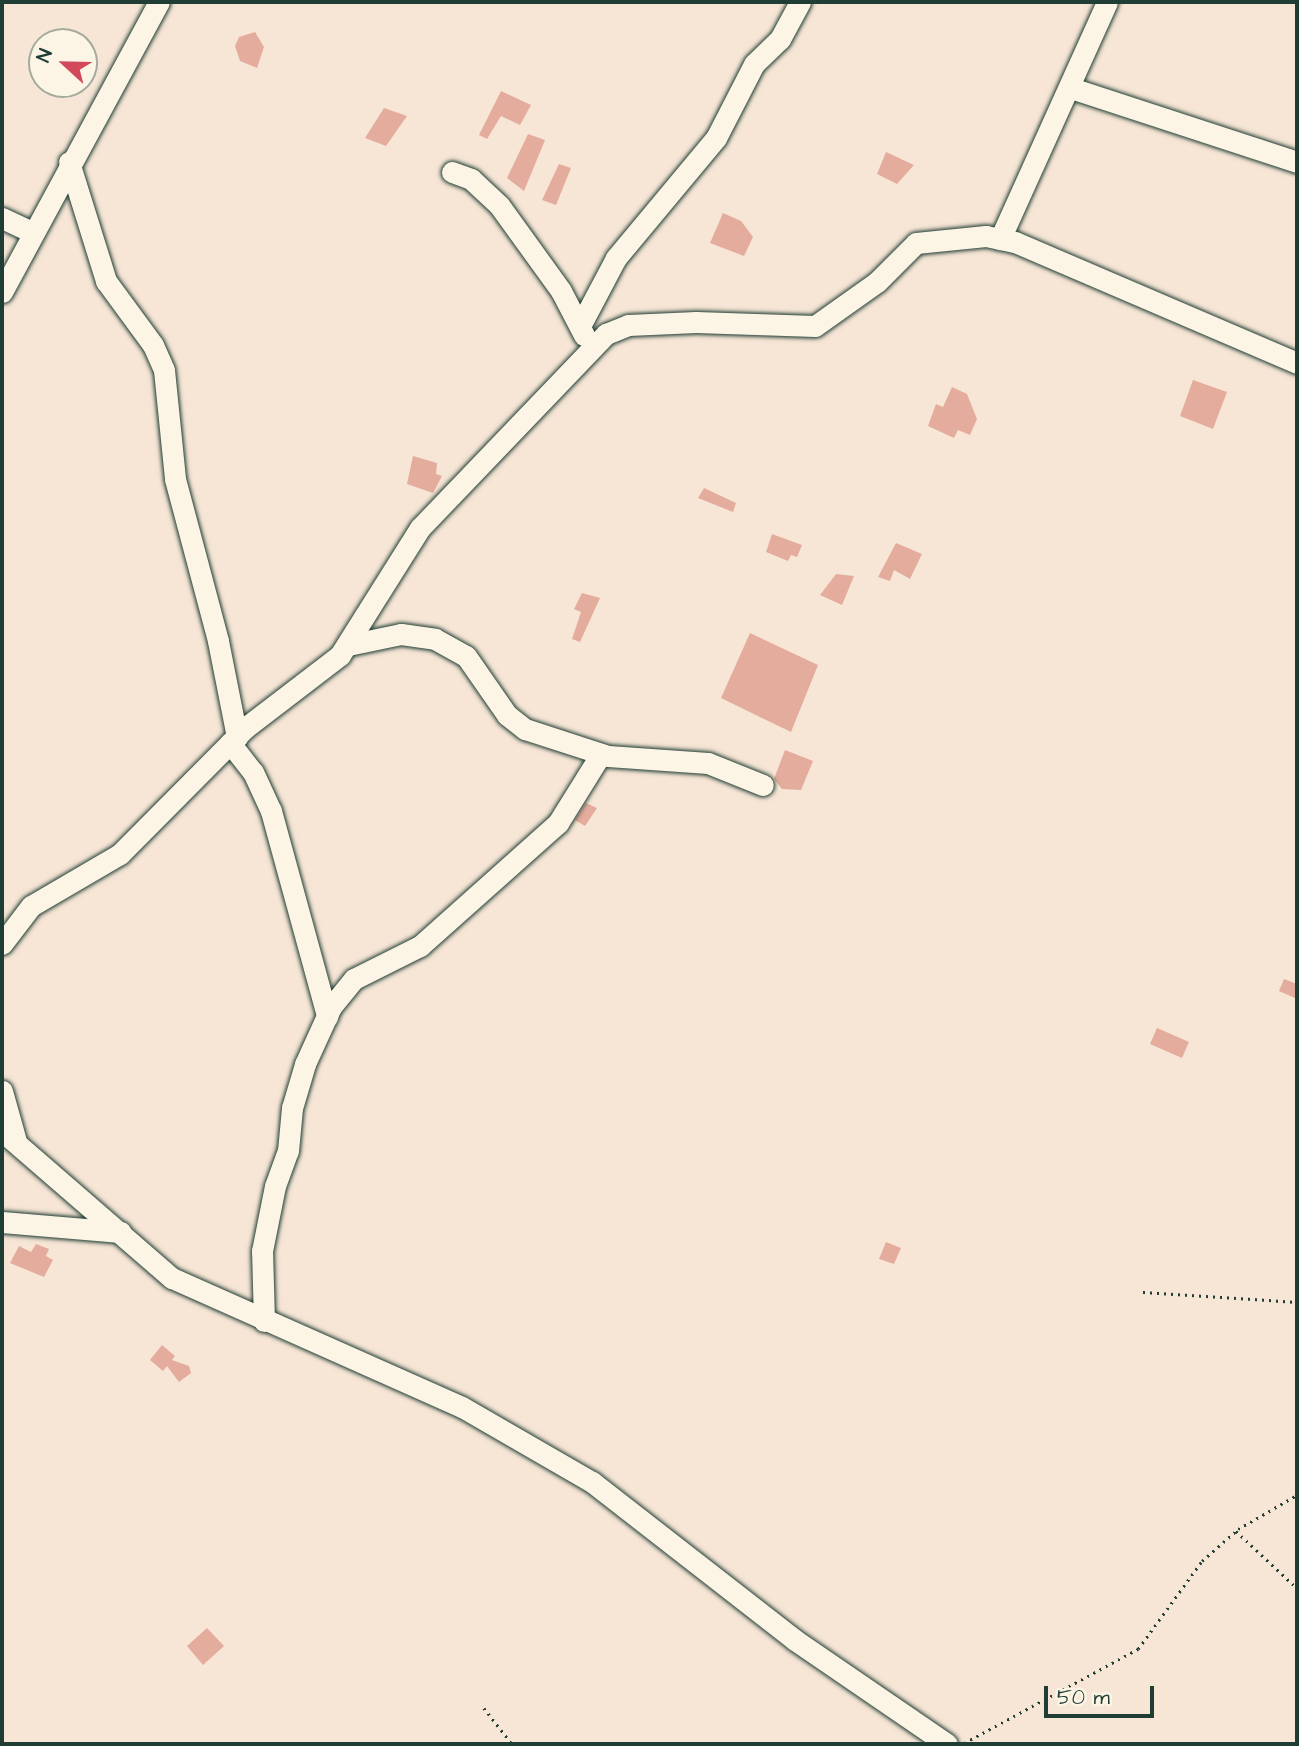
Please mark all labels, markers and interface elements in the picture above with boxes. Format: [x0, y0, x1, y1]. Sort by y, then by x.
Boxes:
north arrow [28, 28, 98, 98]
text: N [30, 45, 60, 66]
scale bar [1047, 1672, 1157, 1716]
text: 50 m [1057, 1683, 1110, 1712]

